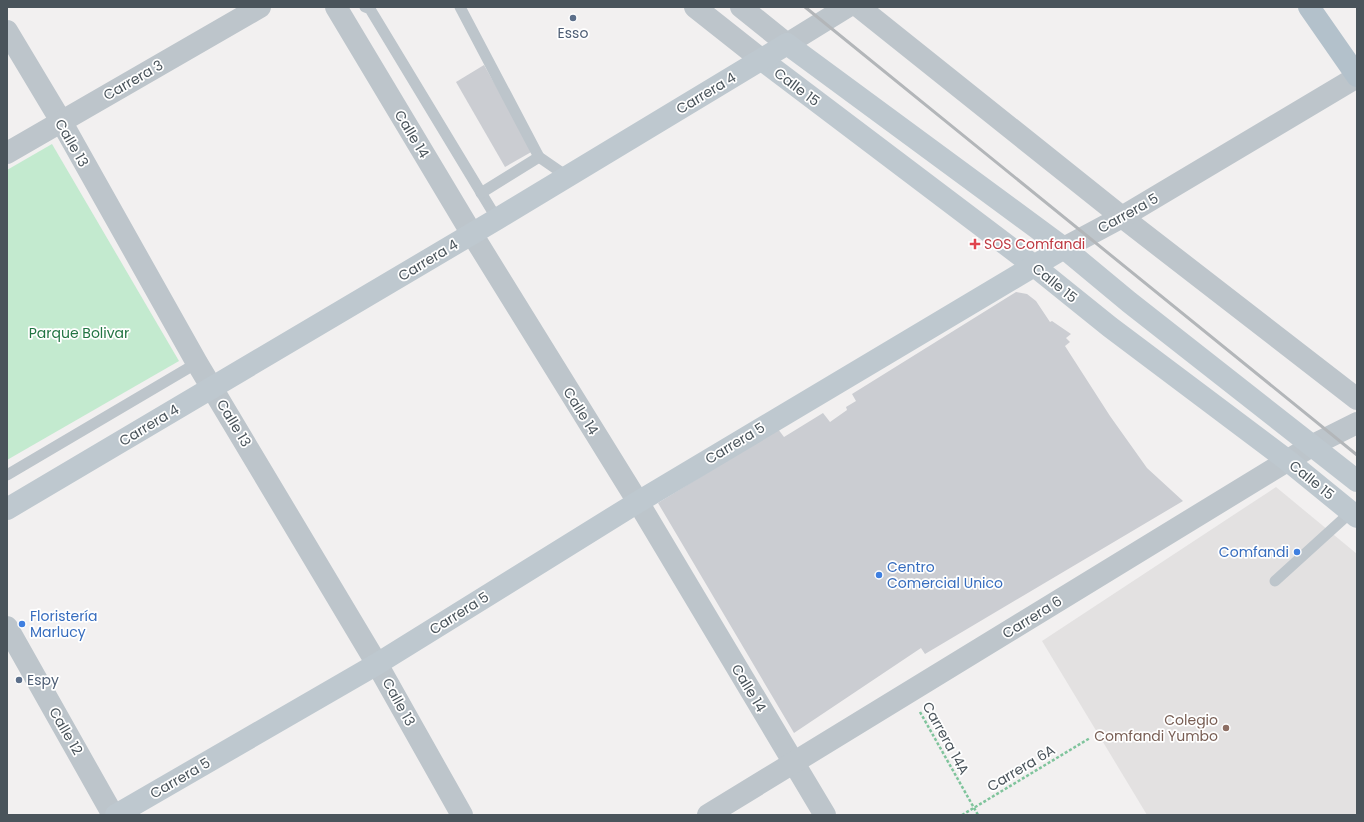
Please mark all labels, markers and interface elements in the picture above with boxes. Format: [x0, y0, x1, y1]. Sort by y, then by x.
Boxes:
marker: Esso [568, 13, 578, 23]
place label: Esso [558, 23, 588, 43]
street label: Carrera 3 [99, 55, 167, 105]
street label: Calle 15 [770, 63, 824, 111]
street label: Carrera 4 [672, 67, 740, 119]
street label: Calle 14 [390, 106, 434, 162]
street label: Calle 13 [50, 115, 94, 171]
street label: Carrera 5 [1094, 188, 1162, 238]
street label: Carrera 4 [394, 234, 462, 286]
place label: SOS Comfandi [984, 234, 1085, 254]
marker: SOS Comfandi [969, 238, 981, 250]
street label: Calle 15 [1028, 259, 1082, 307]
park label: Parque Bolivar [29, 323, 129, 343]
street label: Calle 14 [559, 383, 604, 439]
street label: Calle 13 [212, 395, 256, 451]
street label: Carrera 4 [115, 399, 183, 451]
street label: Carrera 5 [701, 417, 769, 469]
street label: Calle 15 [1285, 456, 1339, 504]
place label: Comfandi [1219, 542, 1289, 562]
marker: Comfandi [1292, 547, 1302, 557]
place label: Centro Comercial Unico [887, 557, 1003, 593]
marker: Centro Comercial Unico [874, 570, 884, 580]
street label: Carrera 5 [425, 587, 493, 639]
street label: Carrera 6 [998, 591, 1066, 643]
place label: Floristería Marlucy [30, 606, 97, 642]
marker: Floristería Marlucy [17, 619, 27, 629]
street label: Calle 14 [727, 660, 771, 716]
place label: Espy [27, 670, 59, 690]
street label: Calle 13 [378, 674, 420, 730]
marker: Espy [14, 675, 24, 685]
street label: Carrera 14A [918, 698, 974, 778]
street label: Calle 12 [44, 703, 88, 759]
place label: Colegio Comfandi Yumbo [1094, 710, 1218, 746]
marker: Colegio Comfandi Yumbo [1221, 723, 1231, 733]
street label: Carrera 6A [983, 740, 1059, 796]
street label: Carrera 5 [146, 753, 214, 803]

